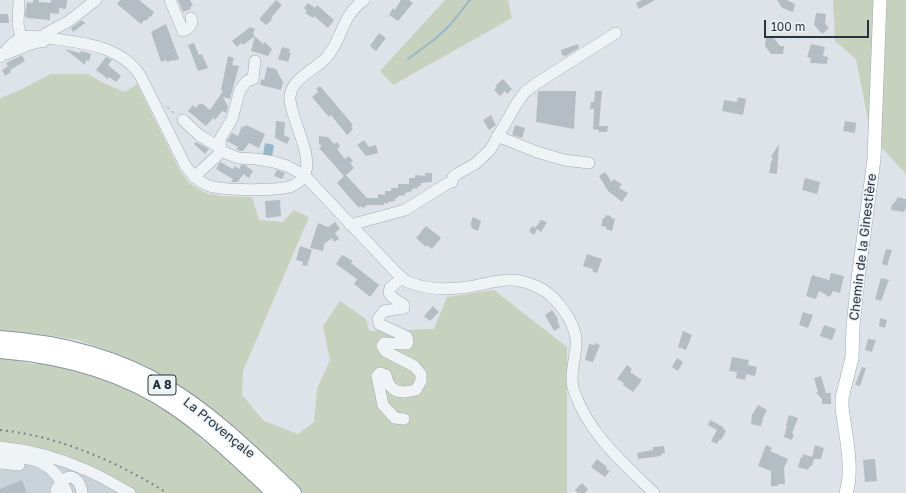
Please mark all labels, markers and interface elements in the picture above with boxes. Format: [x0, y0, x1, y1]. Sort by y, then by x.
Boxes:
scale bar [766, 12, 871, 38]
text: 100 m [771, 19, 805, 34]
street label: Chemin de la Ginestière [846, 173, 880, 321]
road number: A 8 [148, 375, 176, 395]
street label: La Provençale [180, 394, 258, 462]

